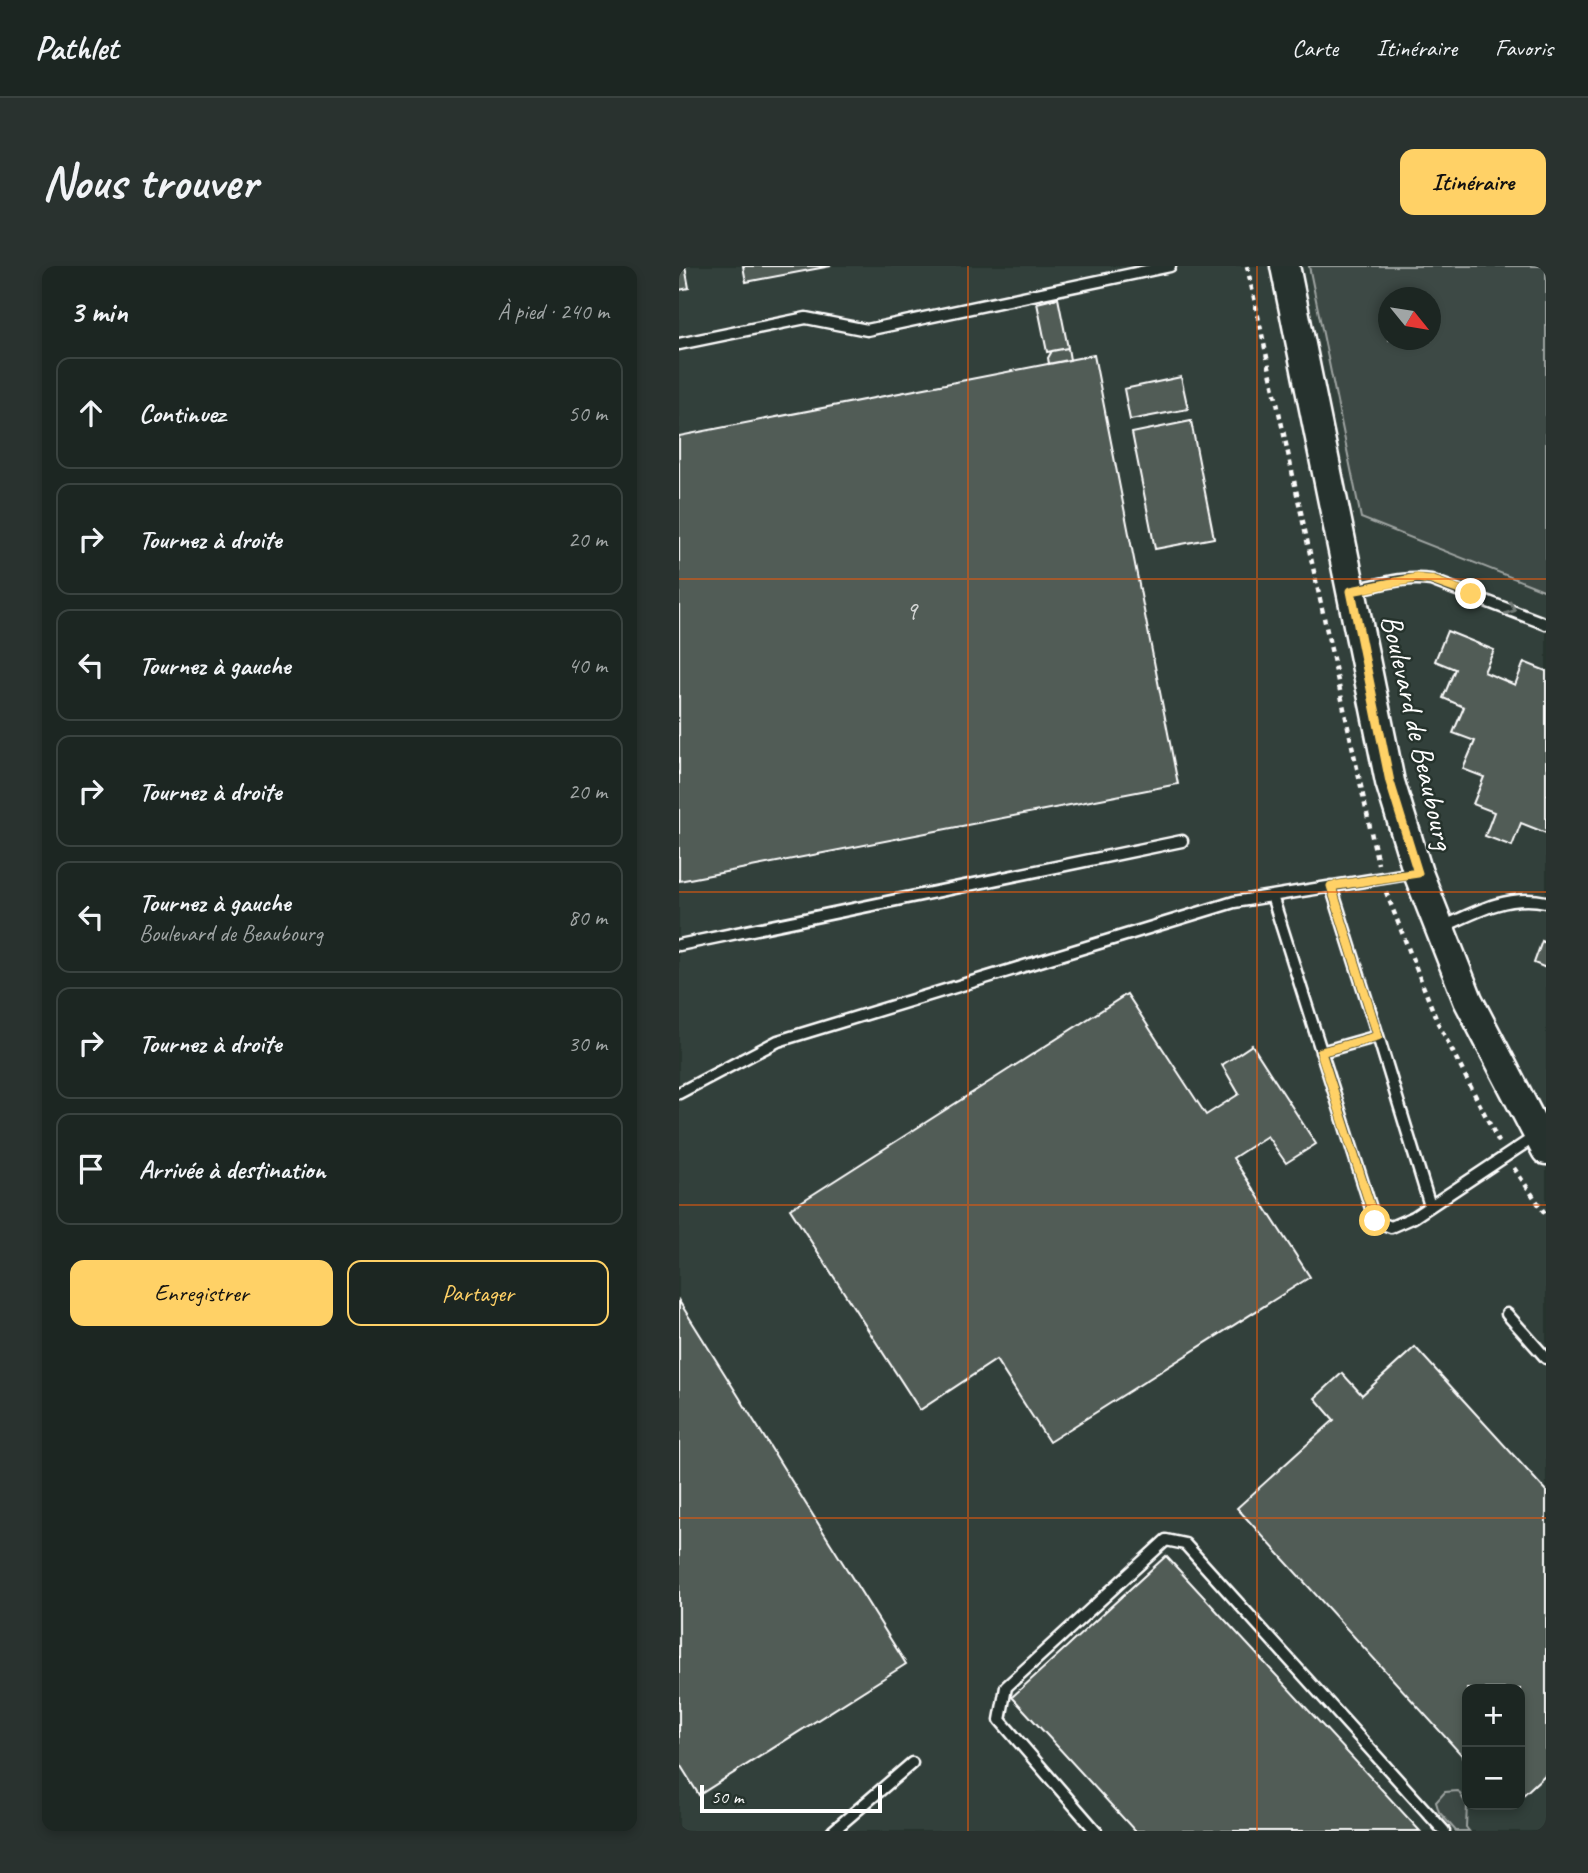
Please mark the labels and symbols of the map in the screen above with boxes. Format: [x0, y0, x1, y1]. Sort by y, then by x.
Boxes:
north arrow [1378, 287, 1441, 350]
route end [1455, 578, 1486, 609]
house number: 9 [905, 594, 919, 627]
one-way arrow [1504, 601, 1516, 615]
street label: Boulevard de Beaubourg [1373, 611, 1464, 855]
route start [1359, 1205, 1390, 1236]
scale bar [700, 1782, 882, 1814]

